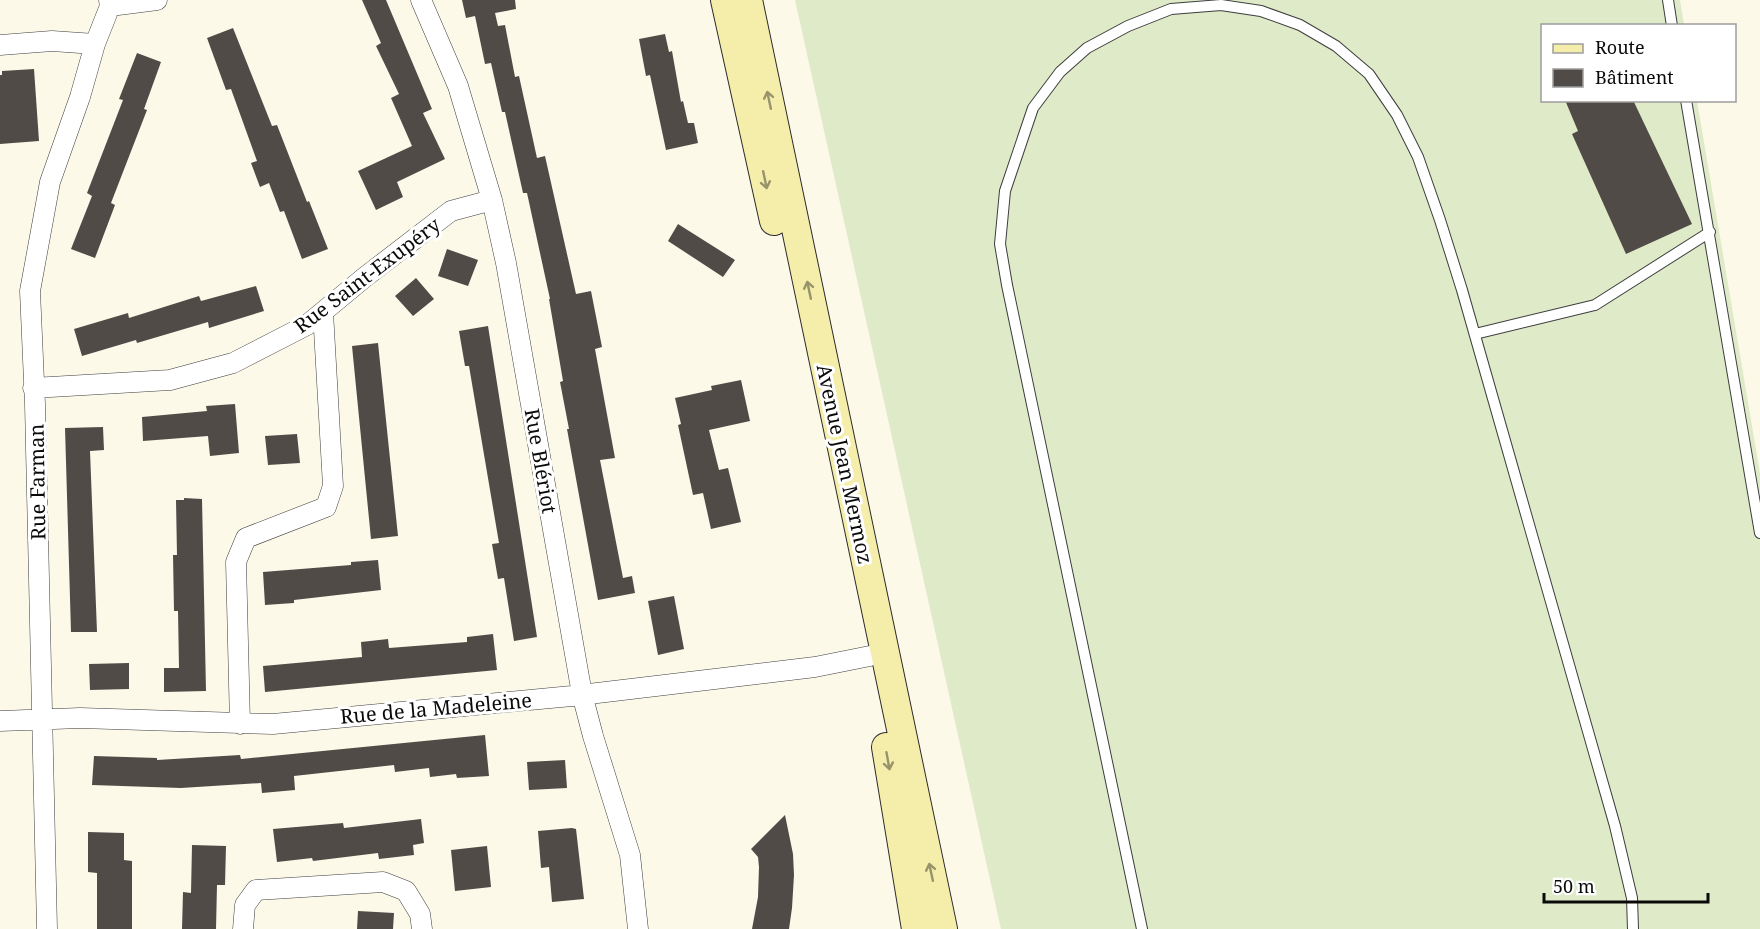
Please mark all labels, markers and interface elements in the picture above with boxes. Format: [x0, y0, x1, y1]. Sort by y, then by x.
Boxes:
legend [1541, 24, 1736, 102]
text: Route [1595, 35, 1645, 59]
text: Bâtiment [1595, 65, 1674, 89]
one-way arrow [762, 90, 774, 109]
one-way arrow [760, 170, 771, 189]
street label: Rue Saint-Exupéry [288, 211, 446, 339]
one-way arrow [803, 281, 814, 301]
street label: Avenue Jean Mermoz [811, 362, 879, 566]
street label: Rue Blériot [518, 406, 564, 516]
street label: Rue Farman [22, 423, 52, 540]
street label: Rue de la Madeleine [339, 686, 533, 730]
one-way arrow [883, 751, 894, 771]
one-way arrow [924, 862, 936, 881]
scale bar [1544, 866, 1708, 904]
text: 50 m [1553, 874, 1595, 898]

